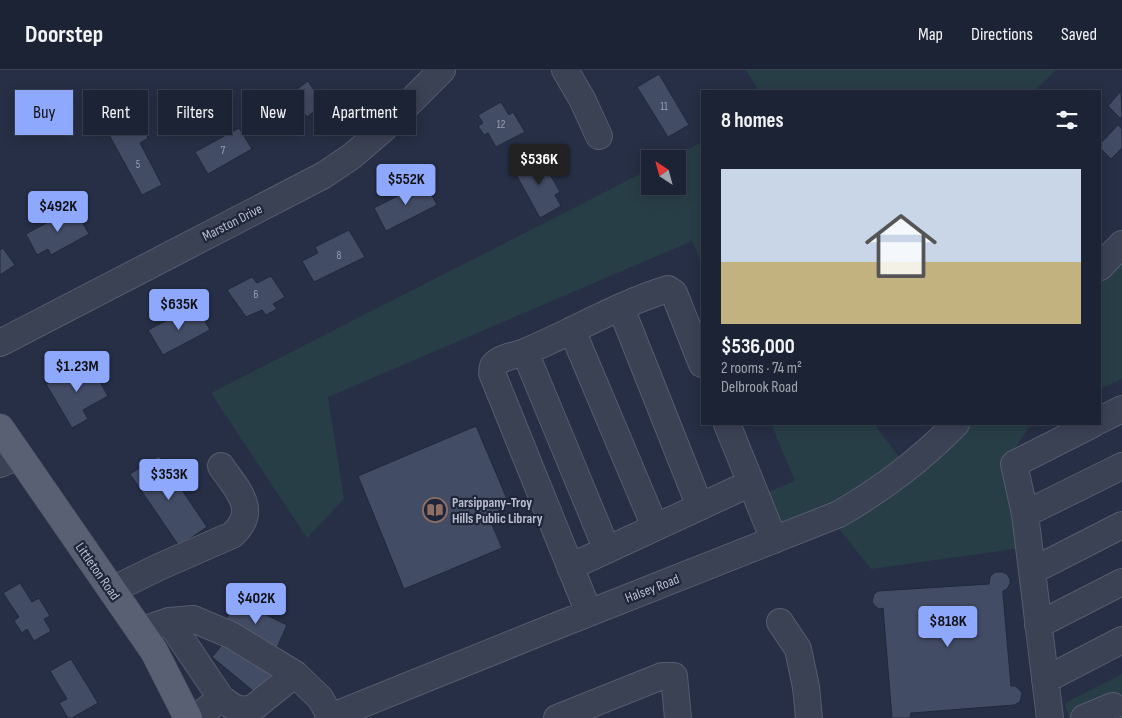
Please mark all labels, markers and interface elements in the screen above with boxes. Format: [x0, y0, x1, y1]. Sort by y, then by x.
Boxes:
text: Doorstep [25, 20, 103, 49]
text: Map [918, 24, 943, 45]
text: Directions [971, 24, 1033, 45]
text: Saved [1061, 24, 1097, 45]
chip: Buy [15, 90, 73, 135]
chip: Rent [83, 90, 148, 135]
chip: Filters [158, 90, 232, 135]
chip: New [242, 90, 304, 135]
chip: Apartment [314, 90, 416, 135]
house number: 11 [660, 100, 668, 113]
icon: filters [1053, 106, 1081, 134]
text: 8 homes [721, 108, 784, 133]
house number: 12 [497, 118, 506, 131]
house number: 7 [221, 144, 226, 157]
pin: $536K [504, 144, 574, 186]
text: $536K [520, 150, 558, 169]
north arrow [641, 150, 686, 195]
map controls [641, 150, 686, 195]
house number: 5 [136, 158, 140, 171]
pin: $552K [371, 164, 441, 206]
text: $552K [387, 170, 425, 189]
pin: $492K [23, 190, 93, 233]
text: $492K [39, 197, 77, 216]
street label: Marston Drive [199, 200, 265, 245]
icon: home [856, 201, 946, 291]
house number: 8 [337, 249, 342, 262]
pin: $635K [144, 288, 214, 331]
house number: 6 [254, 288, 259, 301]
text: $635K [160, 295, 198, 314]
text: $536,000 [721, 334, 795, 359]
pin: $1.23M [36, 350, 118, 393]
text: $1.23M [55, 357, 99, 376]
text: 2 rooms · 74 m² [721, 359, 802, 378]
text: Delbrook Road [721, 378, 798, 397]
pin: $353K [134, 458, 204, 501]
text: $353K [150, 465, 188, 484]
place label: Parsippany-Troy Hills Public Library [452, 494, 543, 527]
library icon: Parsippany-Troy Hills Public Library [422, 497, 448, 523]
street label: Littleton Road [72, 539, 124, 603]
street label: Halsey Road [623, 570, 682, 607]
pin: $402K [221, 582, 291, 625]
text: $402K [237, 589, 275, 608]
pin: $818K [913, 606, 983, 648]
text: $818K [929, 612, 967, 631]

